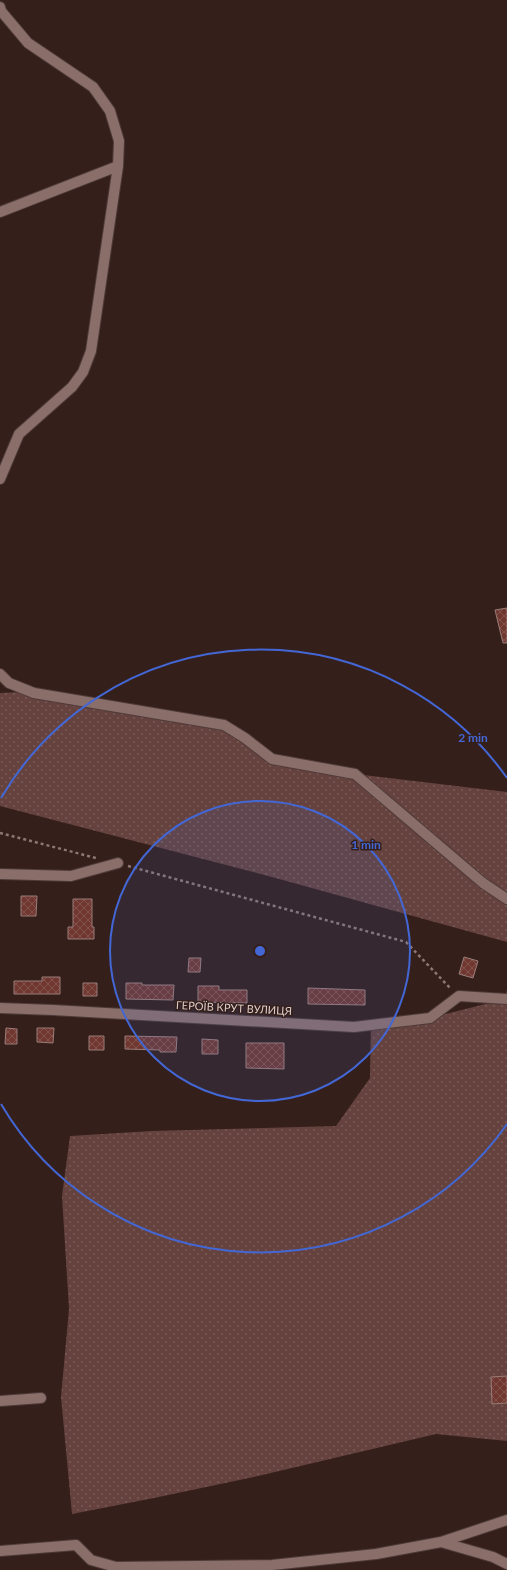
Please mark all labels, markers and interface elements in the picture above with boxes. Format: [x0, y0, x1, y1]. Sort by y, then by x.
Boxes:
text: 2 min [458, 730, 488, 745]
text: 1 min [351, 837, 381, 852]
centre of rings [253, 944, 267, 958]
street label: ГЕРОЇВ КРУТ ВУЛИЦЯ [176, 998, 292, 1017]

